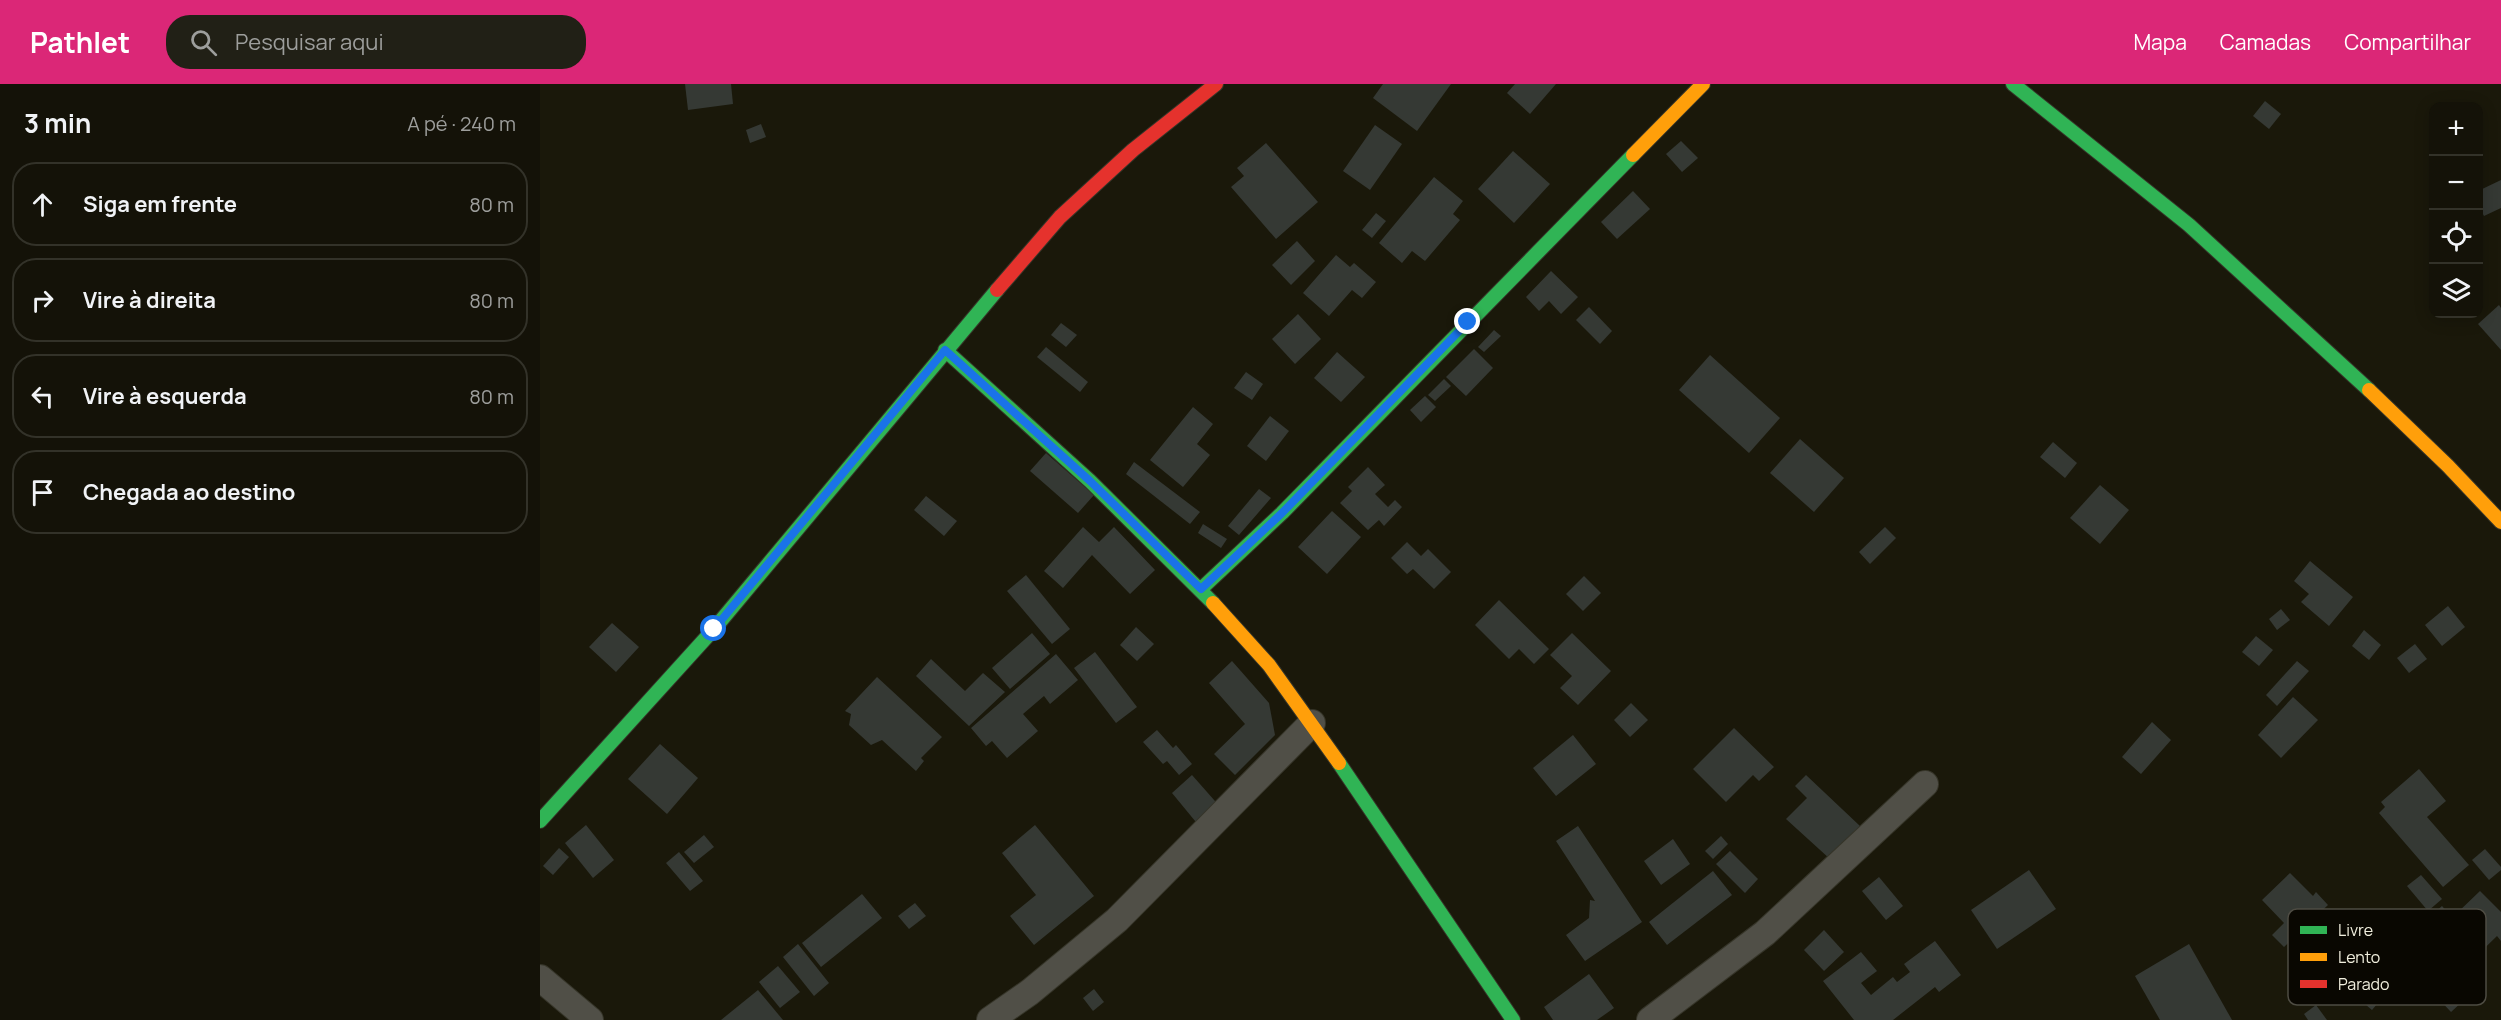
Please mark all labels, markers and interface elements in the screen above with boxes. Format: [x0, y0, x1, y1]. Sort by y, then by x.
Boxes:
search box [166, 15, 586, 69]
text: Pathlet [30, 23, 130, 61]
icon: search [187, 26, 220, 59]
text: Pesquisar aqui [235, 27, 384, 57]
text: Mapa [2133, 28, 2187, 56]
text: Camadas [2220, 28, 2311, 56]
text: Compartilhar [2344, 28, 2471, 56]
map controls [2429, 102, 2483, 318]
button: + [2429, 102, 2483, 156]
text: 3 min [24, 105, 91, 141]
text: A pé · 240 m [407, 110, 516, 137]
button: − [2429, 156, 2483, 210]
icon: ahead [26, 188, 59, 221]
text: Siga em frente [83, 189, 237, 219]
text: 80 m [469, 191, 514, 218]
button: locate [2429, 210, 2483, 264]
button: layers [2429, 264, 2483, 318]
icon: right [26, 284, 59, 317]
text: Vire à direita [83, 285, 216, 315]
text: 80 m [469, 287, 514, 314]
route end [1454, 308, 1480, 334]
icon: left [26, 380, 59, 413]
text: Vire à esquerda [83, 381, 247, 411]
text: 80 m [469, 383, 514, 410]
icon: arrive [26, 476, 59, 509]
text: Chegada ao destino [83, 477, 295, 507]
route start [700, 615, 726, 641]
legend [2288, 909, 2486, 1005]
text: Livre [2338, 919, 2373, 941]
text: Lento [2338, 946, 2380, 968]
text: Parado [2338, 973, 2389, 995]

